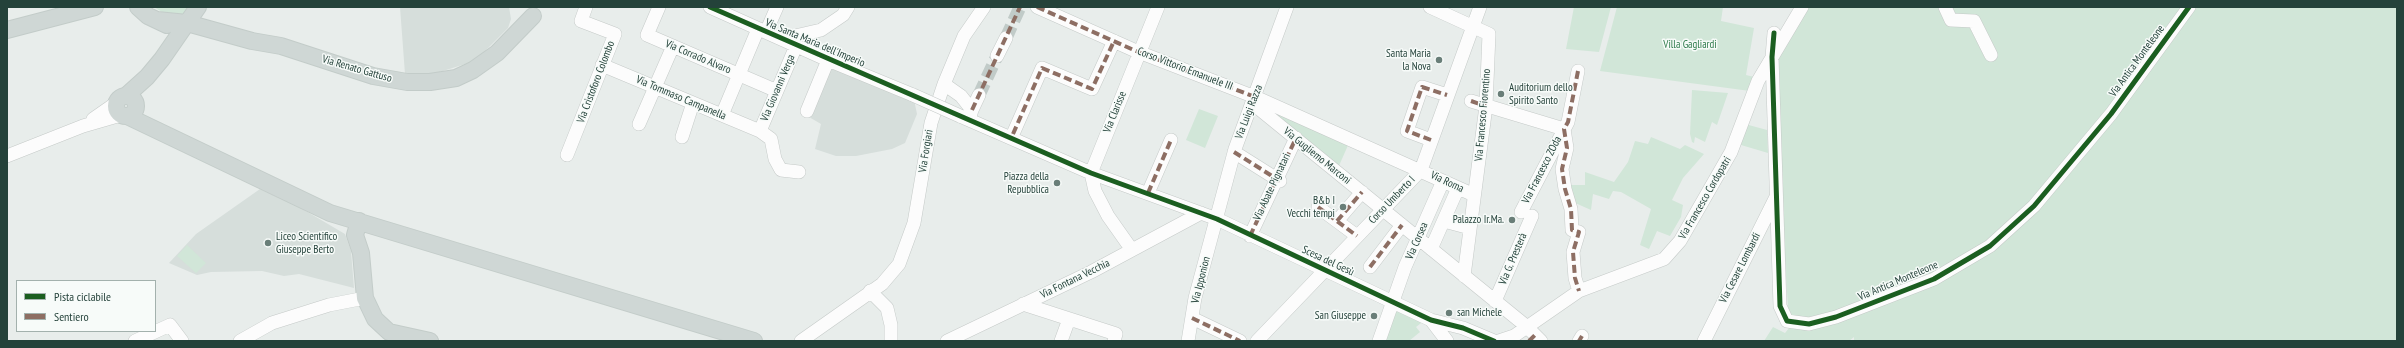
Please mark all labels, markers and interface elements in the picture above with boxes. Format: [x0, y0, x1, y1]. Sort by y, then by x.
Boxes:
street label: Via Santa Maria dell'Imperio [763, 16, 867, 70]
street label: Via Antica Monteleone [2107, 23, 2167, 99]
street label: Via Corrado Alvaro [663, 37, 733, 77]
park label: Villa Gagliardi [1663, 38, 1717, 52]
street label: Via Cristoforo Colombo [574, 39, 618, 125]
street label: Corso Vittorio Emanuele III [1135, 45, 1235, 93]
place label: Santa Maria la Nova [1386, 47, 1431, 73]
street label: Via Renato Gattuso [321, 53, 393, 85]
street label: Via Giovanni Verga [758, 53, 798, 123]
marker: Santa Maria la Nova [1434, 55, 1444, 65]
street label: Via Francesco Fiorentino [1472, 68, 1494, 162]
street label: Via Tommaso Campanella [634, 73, 728, 123]
place label: Auditorium dello Spirito Santo [1509, 81, 1573, 107]
street label: Via Luigi Razza [1233, 83, 1265, 141]
street label: Via Clarisse [1101, 89, 1129, 135]
marker: Auditorium dello Spirito Santo [1496, 89, 1506, 99]
street label: Via Gugliemo Marconi [1281, 125, 1353, 187]
street label: Via Forgiari [916, 129, 936, 173]
street label: Via Francesco ZOda [1519, 134, 1565, 206]
street label: Via Abate Pignatari [1251, 151, 1293, 223]
street label: Via Francesco Cordopatri [1676, 154, 1734, 242]
street label: Via Roma [1428, 169, 1466, 195]
place label: Piazza della Repubblica [1004, 170, 1049, 196]
street label: Corso Umberto I [1366, 173, 1418, 227]
marker: Piazza della Repubblica [1052, 178, 1062, 188]
place label: B&b I Vecchi tempi [1287, 194, 1335, 220]
marker: B&b I Vecchi tempi [1338, 202, 1348, 212]
place label: Palazzo Ir.Ma. [1453, 213, 1504, 227]
marker: Palazzo Ir.Ma. [1507, 215, 1517, 225]
street label: Via Corsea [1403, 220, 1431, 262]
place label: Liceo Scientifico Giuseppe Berto [276, 230, 337, 256]
street label: Via G. Presterà [1496, 231, 1530, 287]
street label: Via Cesare Lombardi [1717, 231, 1763, 305]
marker: Liceo Scientifico Giuseppe Berto [263, 238, 273, 248]
street label: Scesa del Gesù [1300, 243, 1356, 279]
street label: Via Ipponion [1189, 255, 1213, 305]
street label: Via Fontana Vecchia [1038, 256, 1112, 302]
street label: Via Antica Monteleone [1856, 258, 1940, 304]
legend [16, 280, 156, 332]
text: Pista ciclabile [54, 289, 111, 304]
place label: san Michele [1457, 306, 1502, 320]
marker: san Michele [1444, 308, 1454, 318]
text: Sentiero [54, 309, 89, 324]
place label: San Giuseppe [1315, 309, 1366, 323]
marker: San Giuseppe [1369, 311, 1379, 321]

